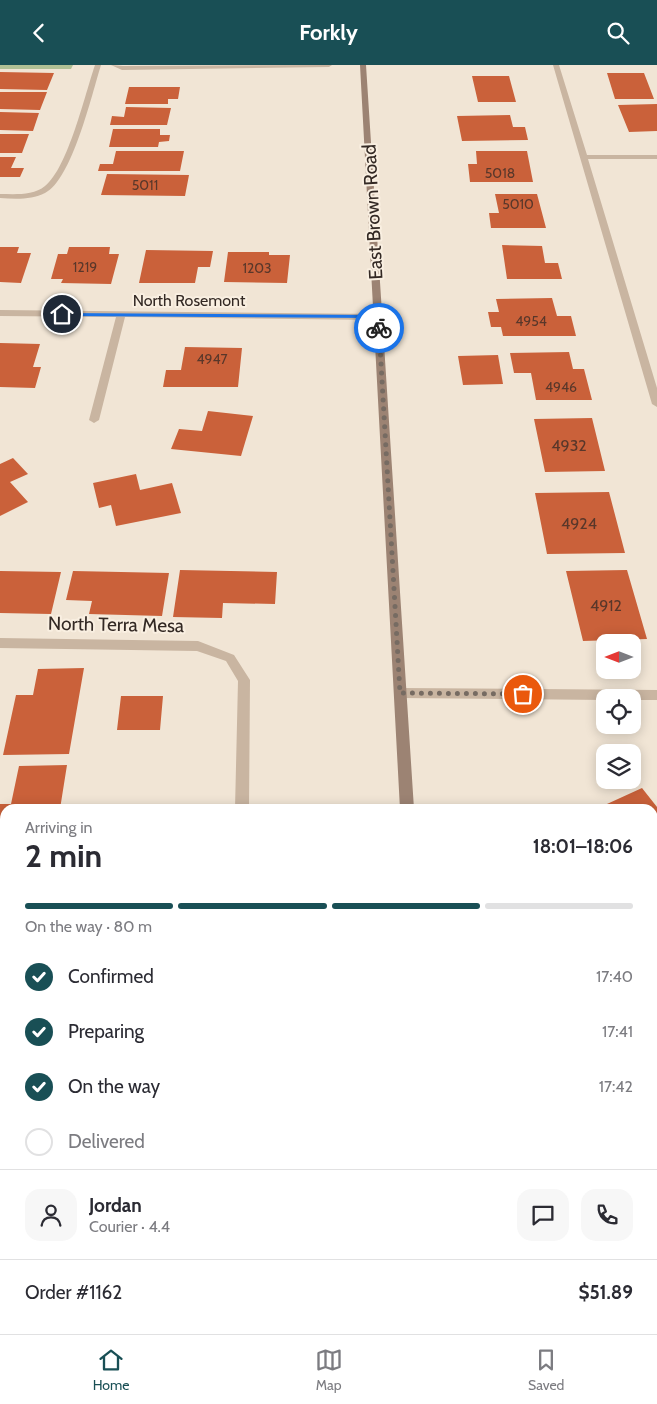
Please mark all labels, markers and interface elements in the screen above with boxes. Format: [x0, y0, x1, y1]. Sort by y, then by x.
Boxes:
icon: back [25, 19, 53, 47]
text: Forkly [299, 19, 358, 46]
icon: search [604, 19, 632, 47]
street label: East Brown Road [357, 144, 388, 280]
house number: 5018 [485, 164, 515, 182]
house number: 5011 [132, 176, 158, 194]
house number: 5010 [502, 195, 534, 213]
house number: 1219 [73, 258, 97, 276]
house number: 1203 [242, 259, 272, 277]
street label: North Rosemont [133, 291, 246, 310]
pin [41, 293, 83, 335]
icon: home [48, 300, 76, 328]
courier [354, 303, 404, 353]
house number: 4954 [515, 312, 547, 330]
icon: bike [365, 314, 393, 342]
house number: 4947 [196, 350, 228, 368]
house number: 4946 [545, 378, 577, 396]
house number: 4932 [551, 436, 587, 455]
house number: 4924 [561, 514, 597, 533]
house number: 4912 [590, 596, 622, 615]
street label: North Terra Mesa [48, 612, 184, 637]
north arrow [596, 634, 641, 679]
map controls [596, 634, 641, 789]
pin [502, 673, 544, 715]
icon: bag [509, 680, 537, 708]
button: locate [596, 689, 641, 734]
button: layers [596, 744, 641, 789]
text: Arriving in [25, 818, 92, 837]
text: 18:01–18:06 [533, 835, 633, 858]
text: 2 min [25, 836, 102, 875]
text: On the way · 80 m [25, 917, 152, 936]
icon: check [25, 963, 53, 991]
text: Confirmed [68, 965, 154, 988]
text: 17:40 [596, 967, 633, 986]
icon: check [25, 1018, 53, 1046]
text: Preparing [68, 1020, 144, 1043]
text: 17:41 [602, 1022, 633, 1041]
icon: check [25, 1073, 53, 1101]
text: On the way [68, 1075, 160, 1098]
text: 17:42 [599, 1077, 633, 1096]
text: Delivered [68, 1130, 145, 1153]
button: person [25, 1189, 77, 1241]
button: chat [517, 1189, 569, 1241]
button: phone [581, 1189, 633, 1241]
text: Jordan [89, 1194, 142, 1217]
text: Courier · 4.4 [89, 1217, 170, 1236]
text: Order #1162 [25, 1281, 122, 1304]
text: $51.89 [578, 1281, 633, 1304]
tab: Home [93, 1346, 129, 1394]
tab: Map [315, 1346, 343, 1394]
tab: Saved [528, 1346, 564, 1394]

